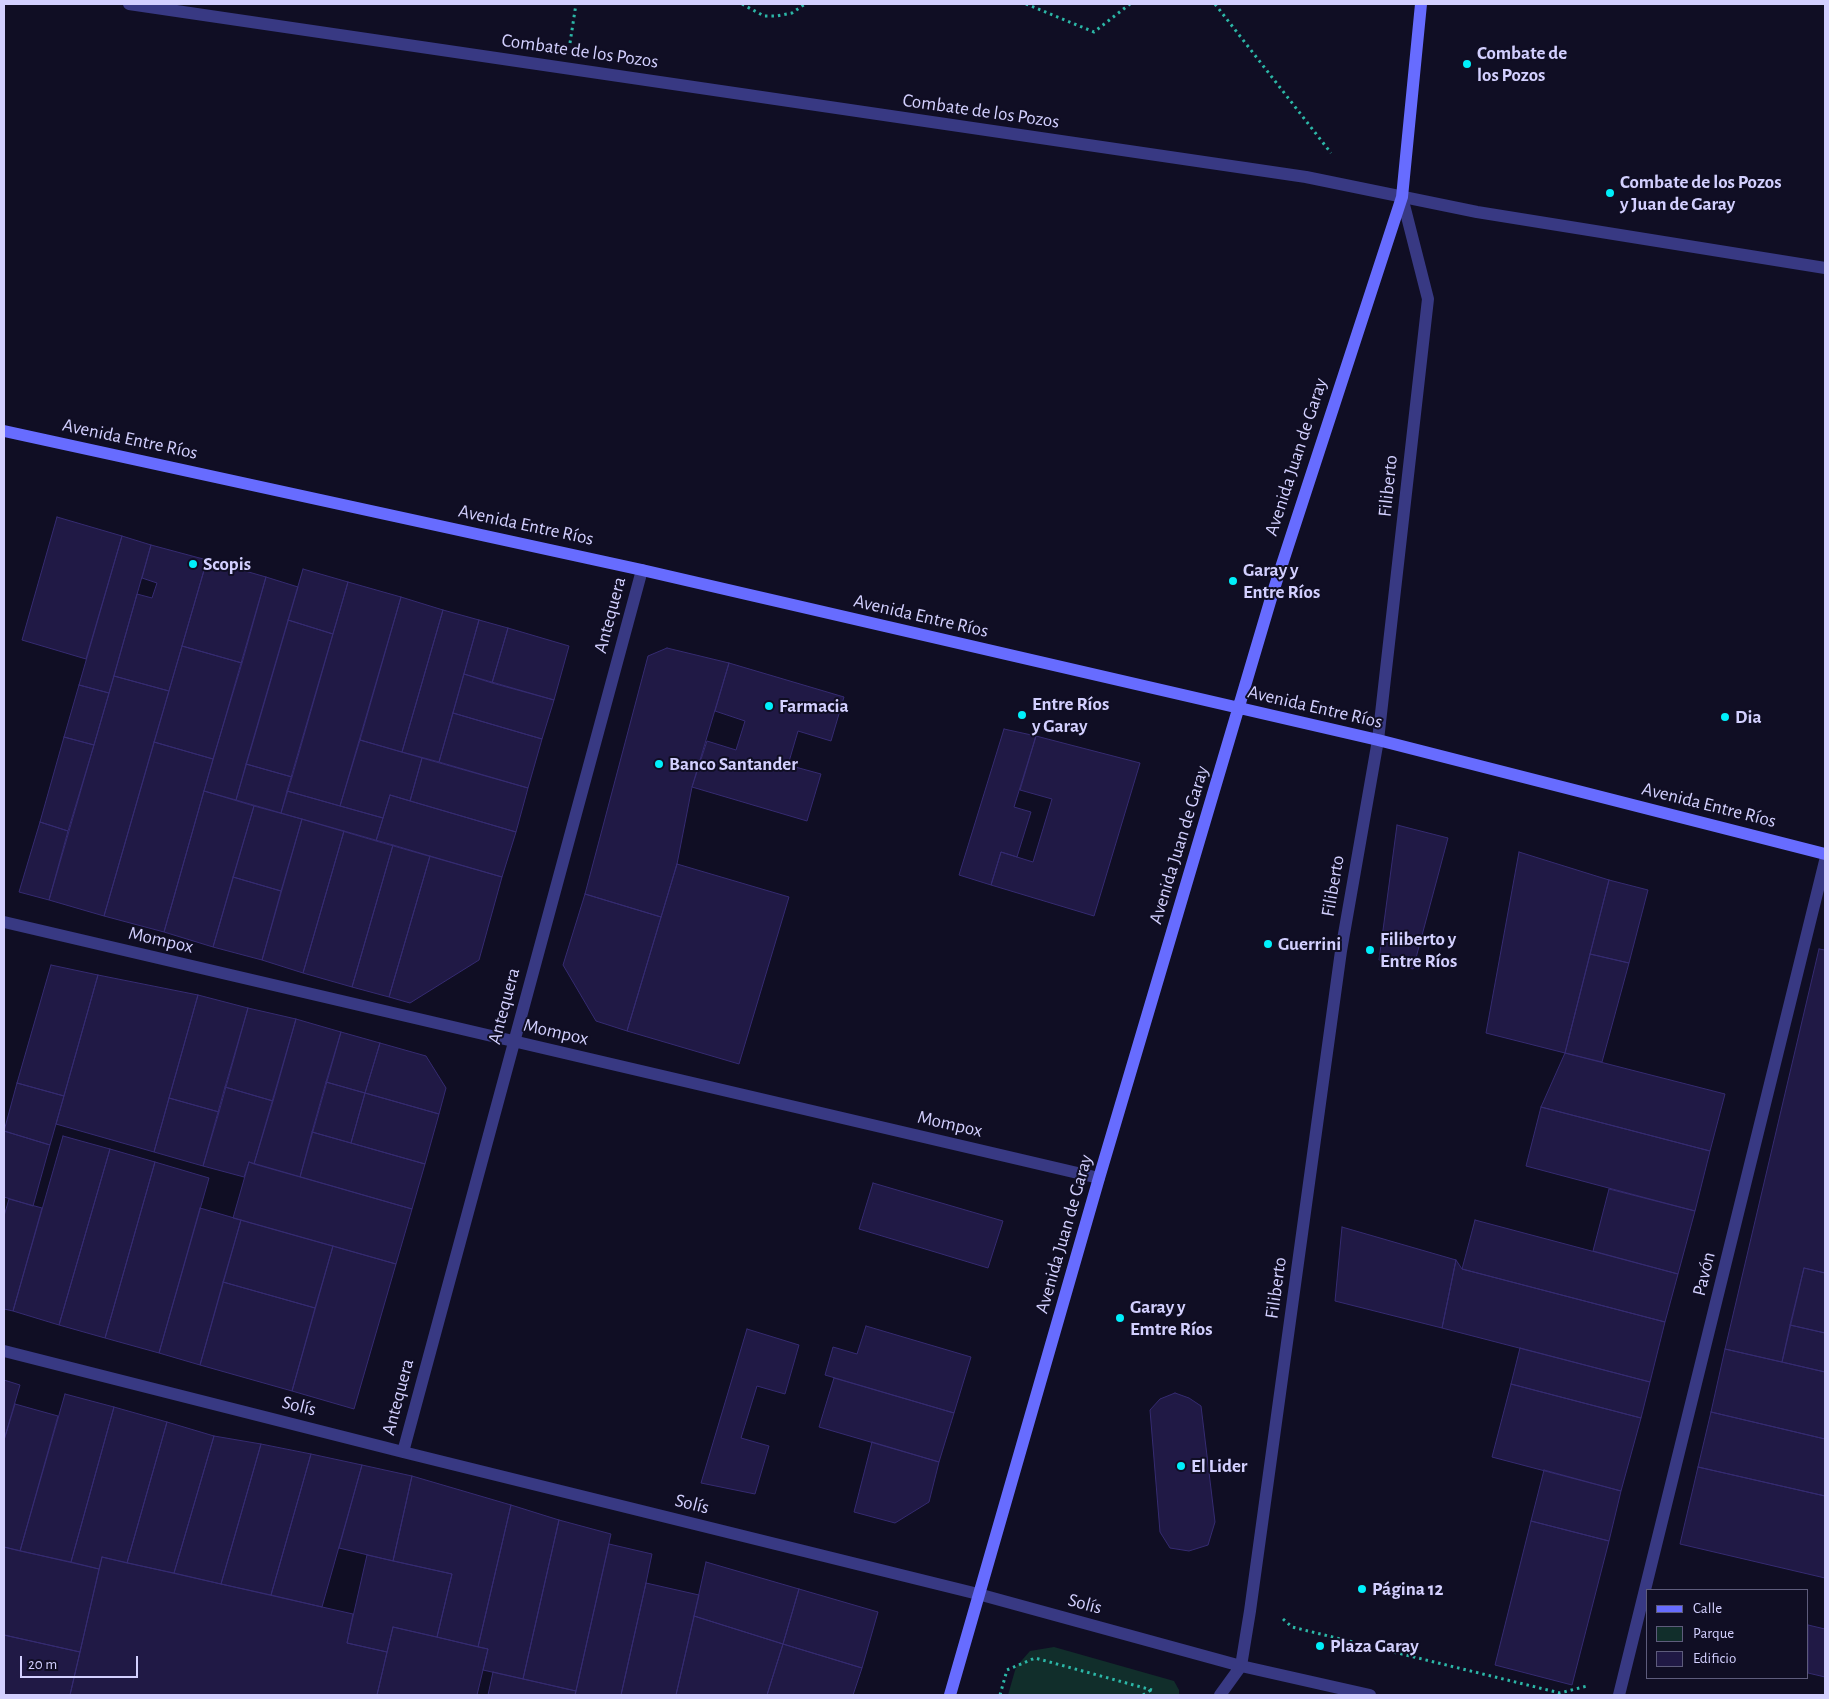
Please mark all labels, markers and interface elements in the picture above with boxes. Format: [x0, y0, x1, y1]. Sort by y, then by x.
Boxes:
street label: Combate de los Pozos [500, 29, 660, 73]
place label: Combate de los Pozos [1477, 42, 1567, 86]
marker: Combate de los Pozos [1461, 58, 1473, 70]
street label: Combate de los Pozos [901, 89, 1061, 133]
place label: Combate de los Pozos y Juan de Garay [1620, 171, 1781, 215]
marker: Combate de los Pozos y Juan de Garay [1604, 187, 1616, 199]
street label: Avenida Juan de Garay [1260, 375, 1332, 539]
street label: Avenida Entre Ríos [60, 414, 200, 464]
street label: Filiberto [1373, 454, 1403, 518]
street label: Avenida Entre Ríos [456, 500, 596, 550]
place label: Scopis [203, 553, 251, 575]
marker: Scopis [187, 558, 199, 570]
place label: Garay y Entre Ríos [1243, 559, 1320, 603]
street label: Antequera [589, 574, 631, 656]
marker: Garay y Entre Ríos [1227, 575, 1239, 587]
street label: Avenida Entre Ríos [851, 589, 991, 643]
street label: Avenida Entre Ríos [1245, 680, 1385, 734]
place label: Entre Ríos y Garay [1032, 693, 1109, 737]
place label: Farmacia [779, 695, 849, 717]
marker: Farmacia [763, 700, 775, 712]
place label: Dia [1735, 706, 1762, 728]
marker: Entre Ríos y Garay [1016, 709, 1028, 721]
marker: Dia [1719, 711, 1731, 723]
place label: Banco Santander [669, 753, 798, 775]
marker: Banco Santander [653, 758, 665, 770]
street label: Avenida Juan de Garay [1144, 763, 1214, 927]
street label: Avenida Entre Ríos [1639, 777, 1779, 833]
street label: Filiberto [1316, 854, 1350, 918]
street label: Mompox [126, 921, 196, 959]
place label: Filiberto y Entre Ríos [1380, 928, 1457, 972]
place label: Guerrini [1278, 933, 1341, 955]
marker: Guerrini [1262, 938, 1274, 950]
marker: Filiberto y Entre Ríos [1364, 944, 1376, 956]
street label: Antequera [483, 965, 525, 1047]
street label: Mompox [521, 1013, 591, 1051]
street label: Mompox [915, 1105, 985, 1143]
street label: Avenida Juan de Garay [1030, 1152, 1098, 1316]
street label: Pavón [1688, 1250, 1720, 1298]
street label: Filiberto [1260, 1256, 1292, 1320]
place label: Garay y Emtre Ríos [1130, 1296, 1213, 1340]
marker: Garay y Emtre Ríos [1114, 1312, 1126, 1324]
street label: Antequera [377, 1356, 419, 1438]
street label: Solís [280, 1391, 318, 1421]
place label: El Lider [1191, 1455, 1247, 1477]
marker: El Lider [1175, 1460, 1187, 1472]
street label: Solís [673, 1489, 711, 1519]
place label: Página 12 [1372, 1578, 1444, 1600]
marker: Página 12 [1356, 1583, 1368, 1595]
street label: Solís [1066, 1589, 1104, 1619]
legend [1646, 1589, 1809, 1679]
text: Calle [1693, 1601, 1722, 1616]
text: Parque [1693, 1626, 1734, 1641]
place label: Plaza Garay [1330, 1635, 1419, 1657]
marker: Plaza Garay [1314, 1640, 1326, 1652]
scale bar [22, 1646, 140, 1678]
text: Edificio [1693, 1651, 1736, 1666]
text: 20 m [28, 1657, 57, 1672]

